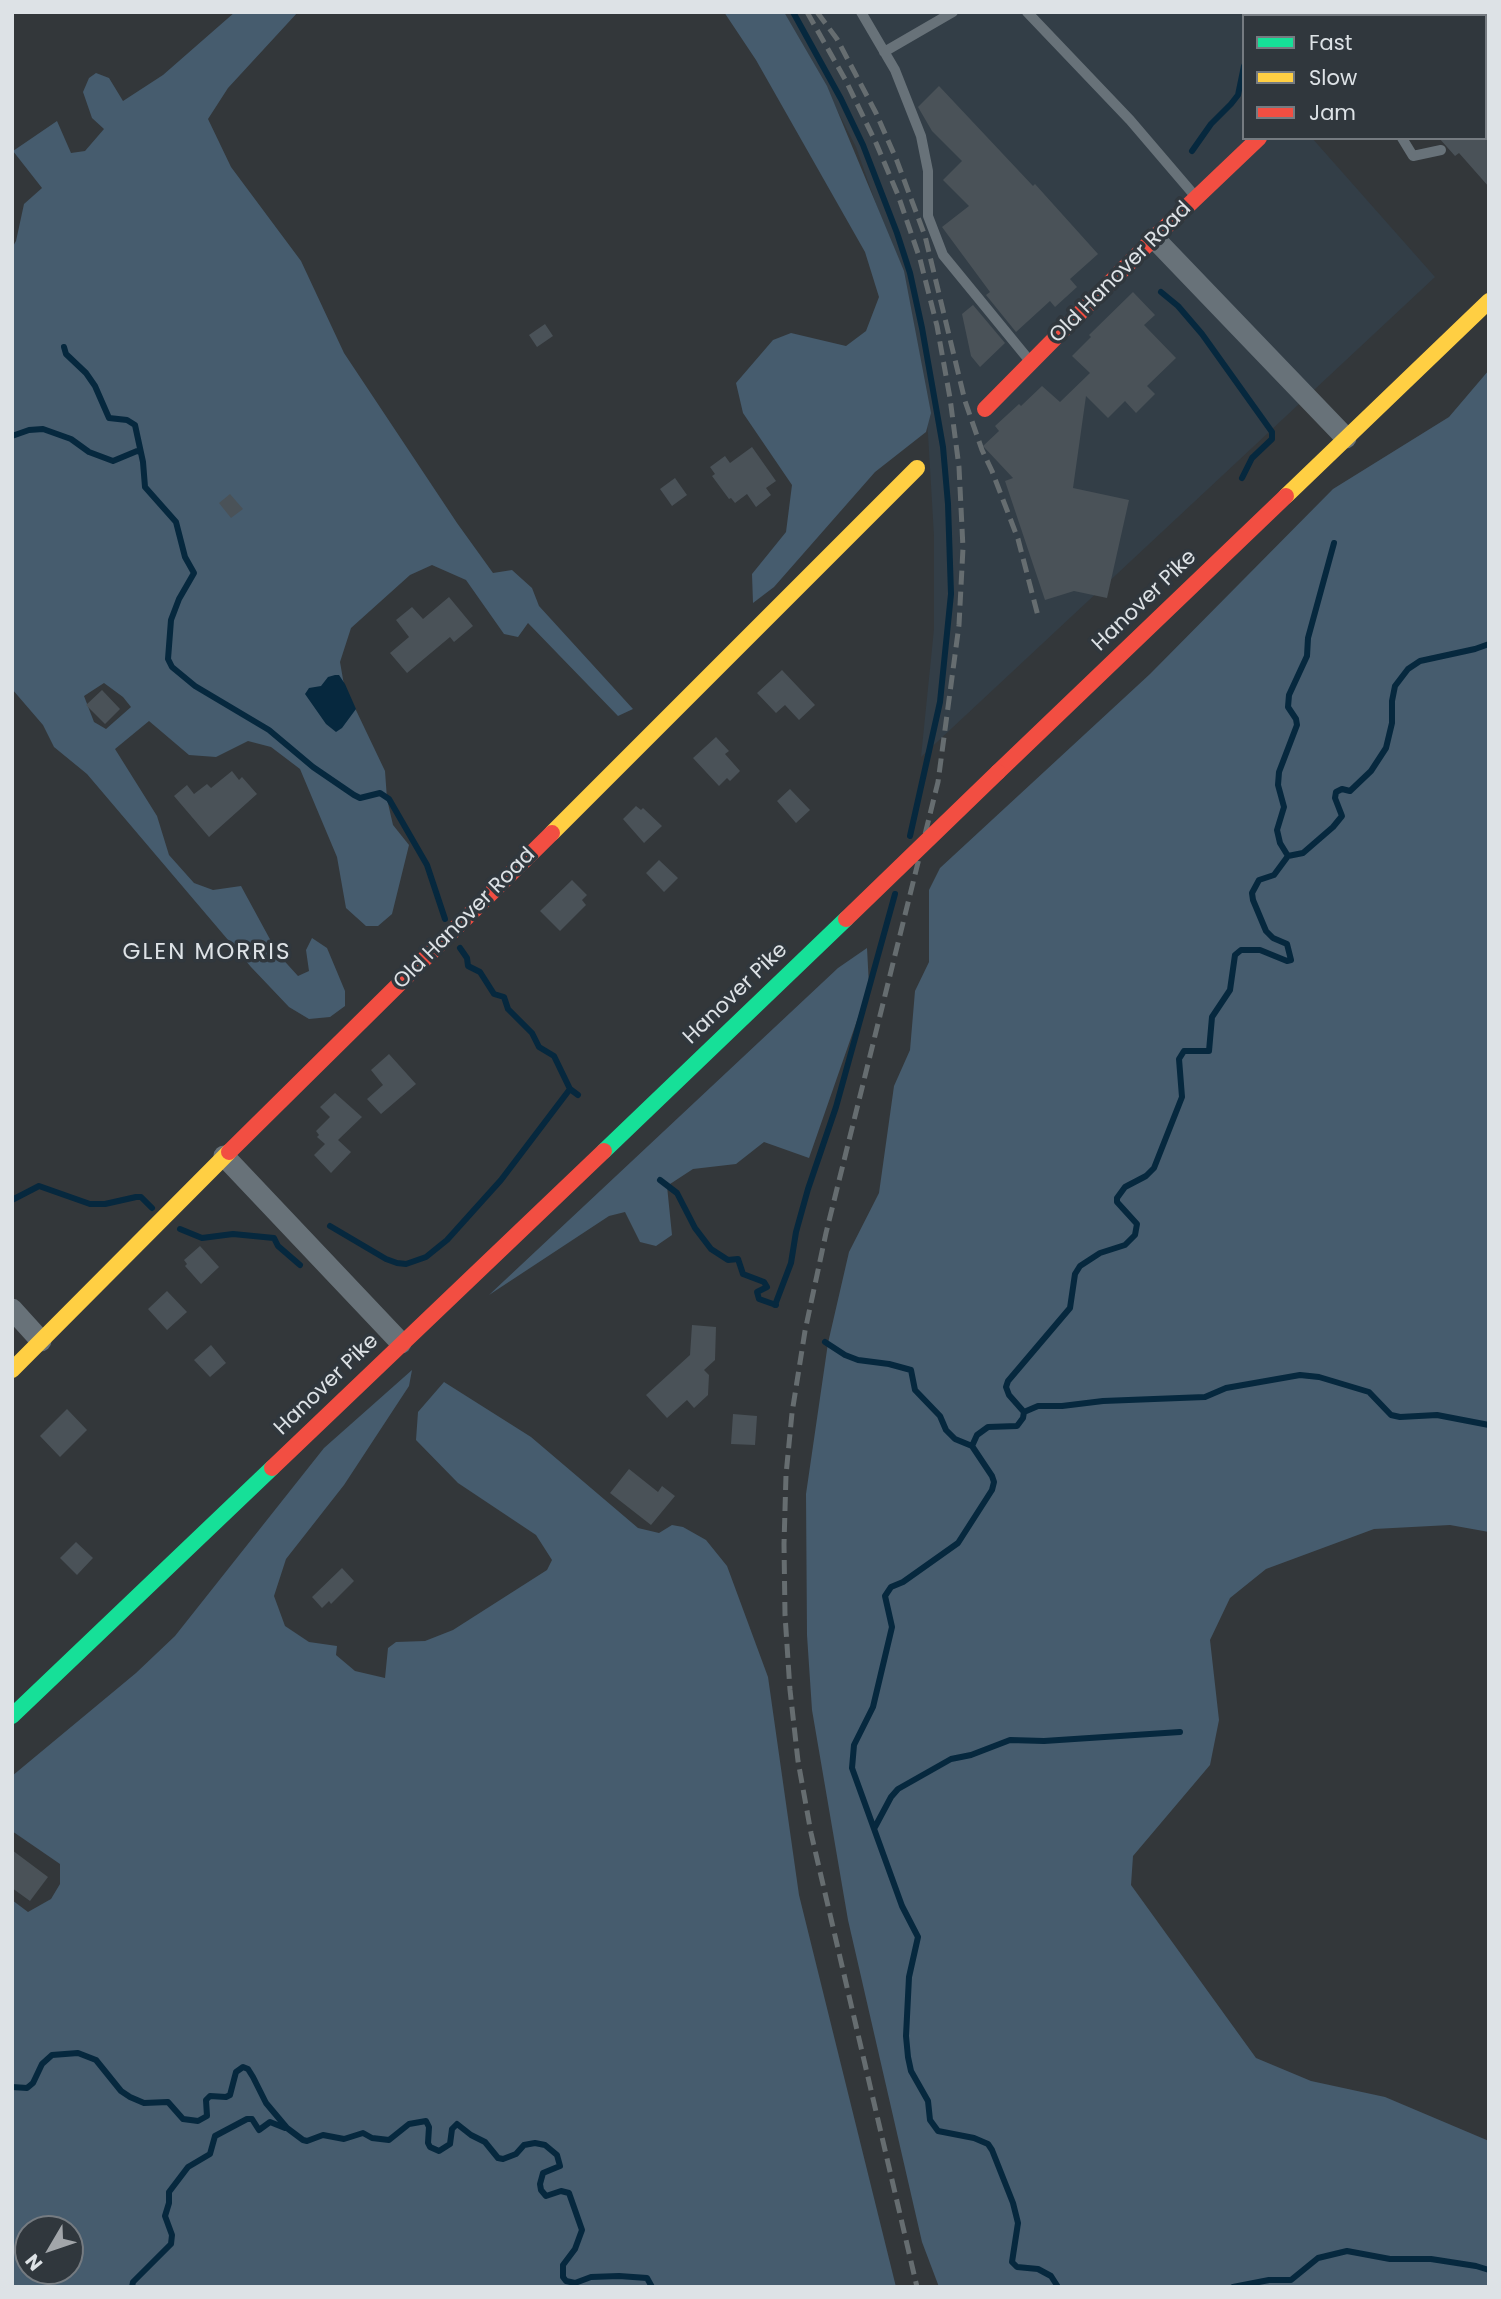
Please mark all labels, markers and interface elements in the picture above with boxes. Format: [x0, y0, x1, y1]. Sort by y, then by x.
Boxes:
legend [1242, 14, 1487, 140]
text: Fast [1309, 28, 1352, 57]
text: Slow [1309, 63, 1357, 92]
text: Jam [1309, 98, 1356, 127]
street label: Old Hanover Road [1045, 197, 1197, 349]
street label: Hanover Pike [1088, 545, 1202, 657]
street label: Old Hanover Road [389, 843, 541, 995]
street label: Hanover Pike [679, 938, 793, 1050]
district label: GLEN MORRIS [124, 939, 290, 967]
street label: Hanover Pike [270, 1329, 384, 1441]
north arrow [14, 2215, 84, 2285]
text: N [19, 2248, 49, 2276]

